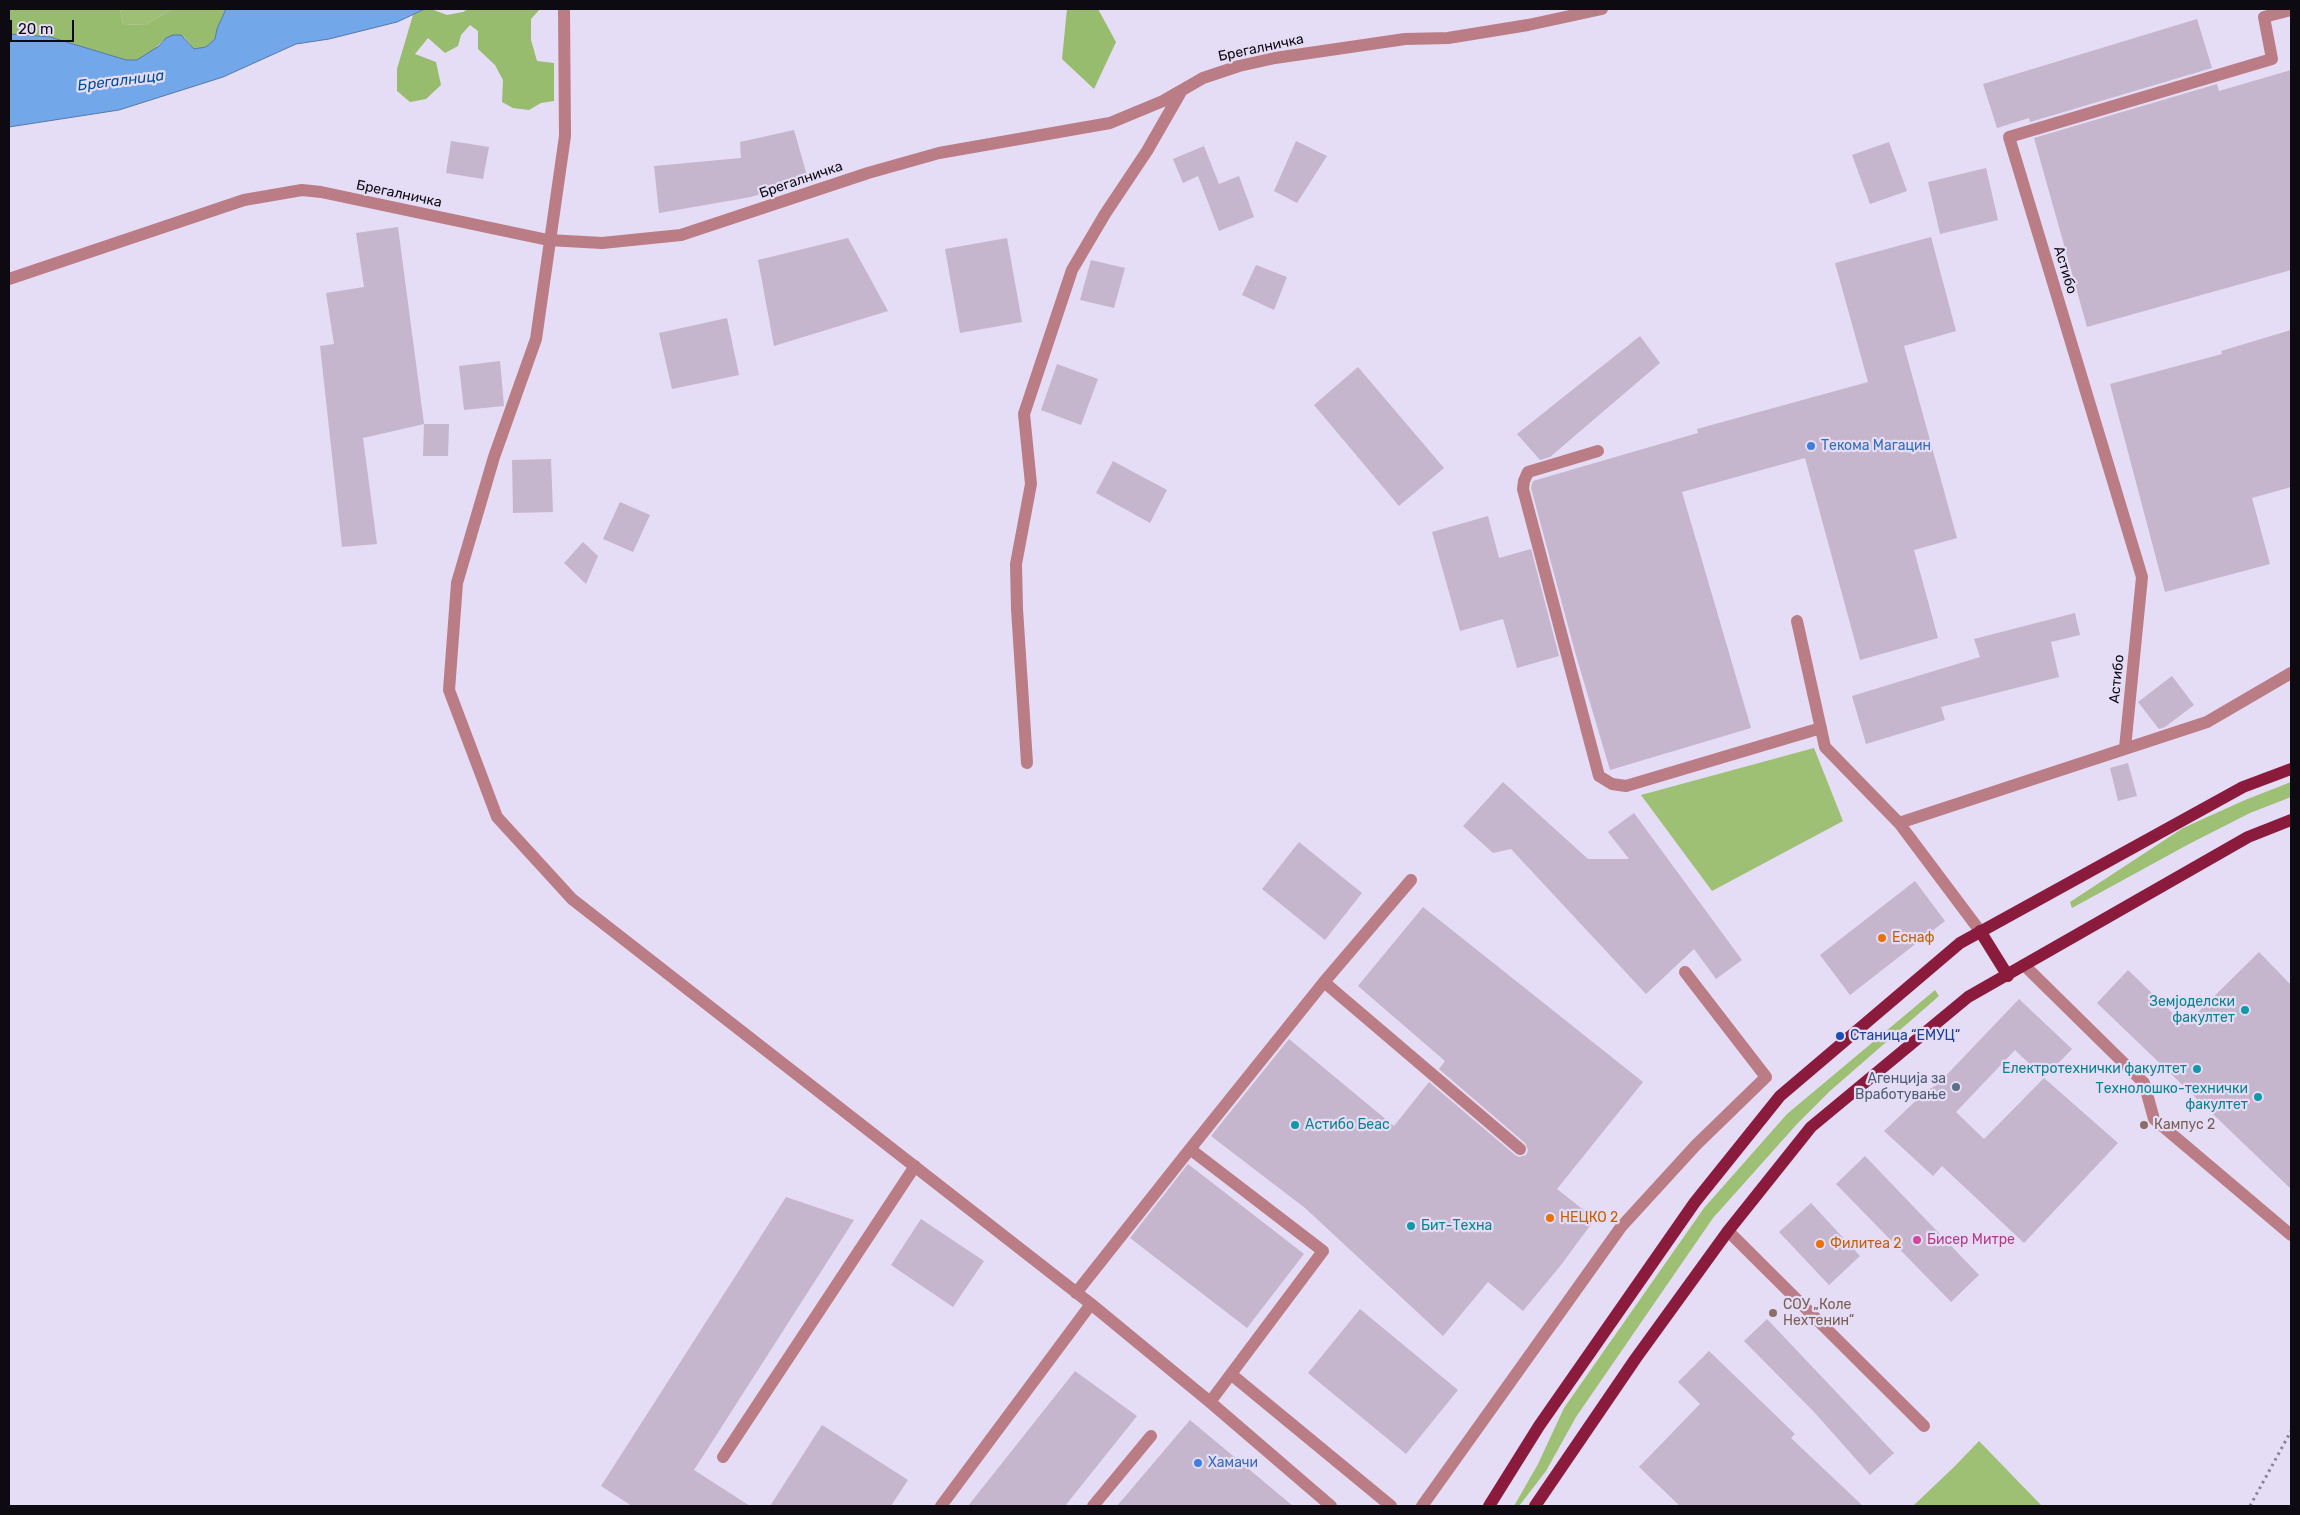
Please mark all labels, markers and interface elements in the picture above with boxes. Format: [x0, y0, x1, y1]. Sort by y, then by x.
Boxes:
scale bar [12, 10, 76, 42]
text: 20 m [18, 20, 53, 38]
street label: Брегалничка [1217, 31, 1305, 65]
water label: Брегалница [77, 67, 165, 95]
street label: Брегалничка [757, 158, 845, 202]
street label: Брегалничка [355, 177, 443, 211]
street label: Астибо [2050, 244, 2080, 296]
place label: Текома Магацин [1821, 438, 1931, 454]
marker: Текома Магацин [1805, 440, 1817, 452]
street label: Астибо [2106, 654, 2128, 704]
place label: Еснаф [1892, 930, 1934, 946]
marker: Еснаф [1876, 932, 1888, 944]
place label: Земјоделски факултет [2149, 994, 2235, 1026]
marker: Земјоделски факултет [2239, 1004, 2251, 1016]
place label: Станица “ЕМУЦ“ [1850, 1028, 1960, 1044]
marker: Станица “ЕМУЦ“ [1834, 1030, 1846, 1042]
place label: Електротехнички факултет [2002, 1061, 2187, 1077]
marker: Електротехнички факултет [2191, 1063, 2203, 1075]
place label: Агенција за Вработување [1855, 1071, 1946, 1104]
marker: Агенција за Вработување [1950, 1081, 1962, 1093]
place label: Технолошко-технички факултет [2096, 1081, 2248, 1114]
marker: Технолошко-технички факултет [2252, 1091, 2264, 1103]
place label: Астибо Беас [1305, 1117, 1390, 1133]
place label: Кампус 2 [2154, 1117, 2215, 1133]
marker: Астибо Беас [1289, 1119, 1301, 1131]
marker: Кампус 2 [2138, 1119, 2150, 1131]
place label: НЕЦКО 2 [1560, 1210, 1618, 1226]
marker: НЕЦКО 2 [1544, 1212, 1556, 1224]
place label: Бит-Техна [1421, 1218, 1492, 1234]
marker: Бит-Техна [1405, 1220, 1417, 1232]
place label: Бисер Митре [1927, 1232, 2015, 1248]
marker: Бисер Митре [1911, 1234, 1923, 1246]
place label: Филитеа 2 [1830, 1236, 1902, 1252]
marker: Филитеа 2 [1814, 1238, 1826, 1250]
place label: СОУ „Коле Нехтенин“ [1783, 1297, 1854, 1330]
marker: СОУ „Коле Нехтенин“ [1767, 1307, 1779, 1319]
place label: Хамачи [1208, 1455, 1258, 1471]
marker: Хамачи [1192, 1457, 1204, 1469]

